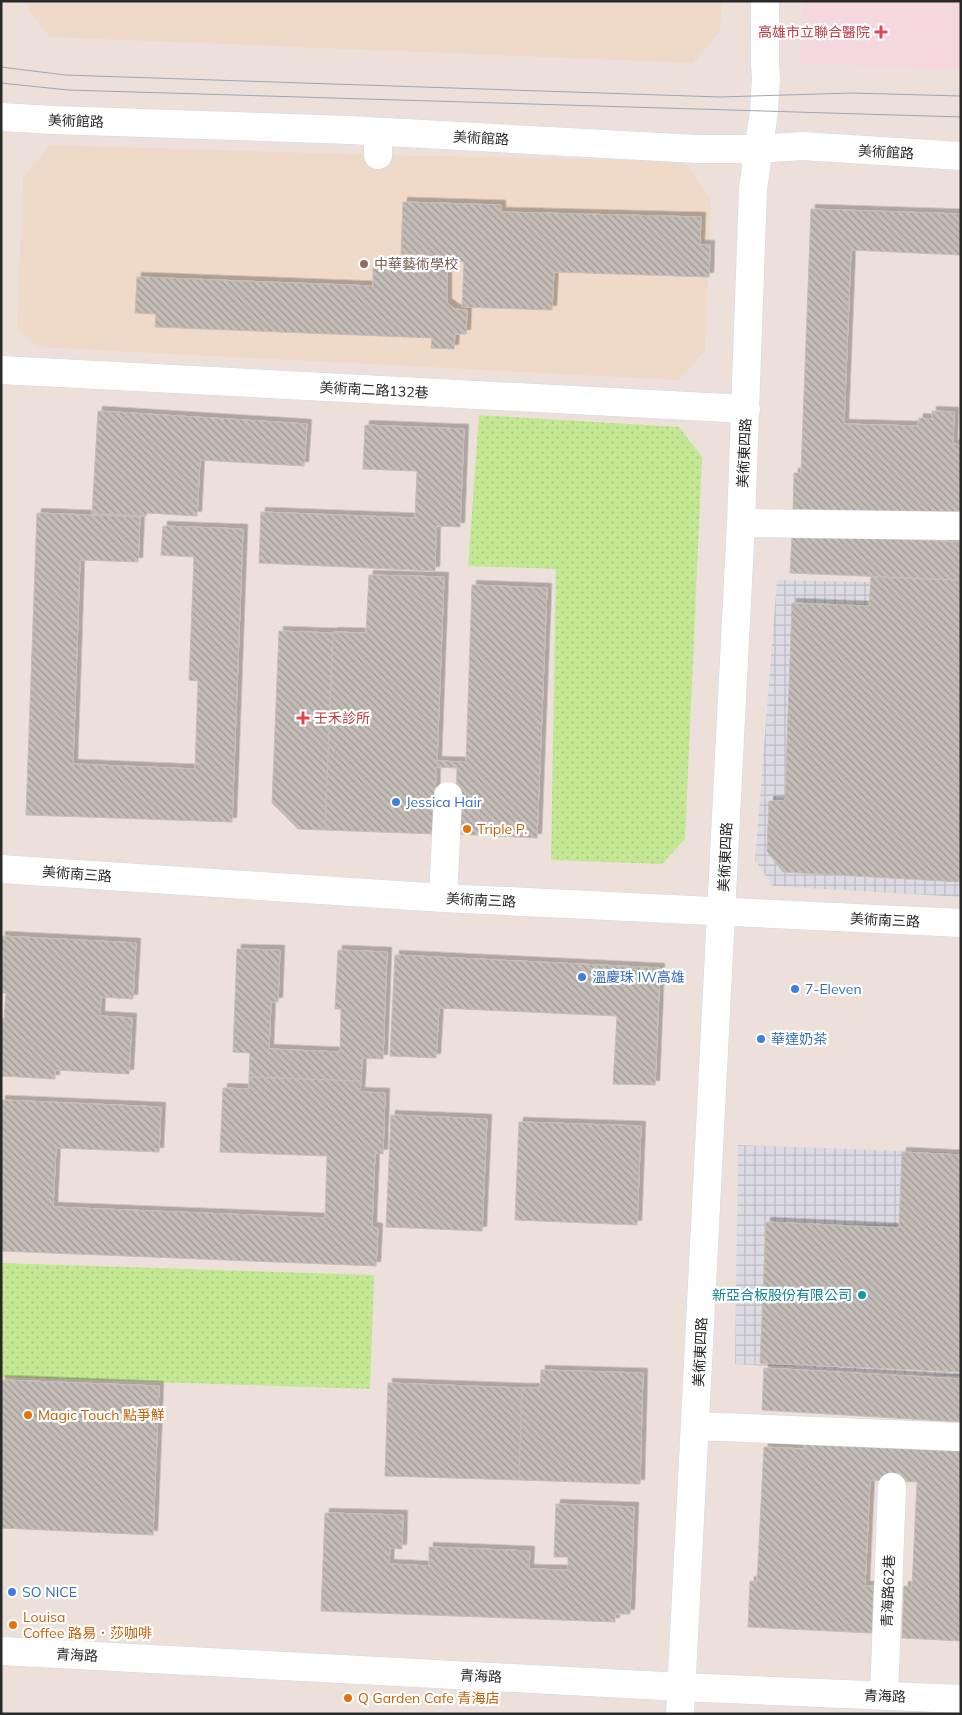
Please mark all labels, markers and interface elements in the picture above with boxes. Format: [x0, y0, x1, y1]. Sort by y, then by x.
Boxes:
place label: 高雄市立聯合醫院 [758, 23, 870, 41]
marker: 高雄市立聯合醫院 [874, 25, 888, 39]
street label: 美術館路 [48, 111, 104, 131]
street label: 美術館路 [453, 128, 509, 148]
street label: 美術館路 [858, 142, 914, 162]
place label: 中華藝術學校 [374, 255, 458, 273]
marker: 中華藝術學校 [358, 258, 370, 270]
street label: 美術南二路132巷 [319, 378, 429, 402]
street label: 美術東四路 [733, 418, 755, 488]
place label: 壬禾診所 [314, 709, 370, 727]
marker: 壬禾診所 [296, 711, 310, 725]
place label: Jessica Hair [406, 793, 483, 811]
marker: Jessica Hair [390, 796, 402, 808]
place label: Triple P. [477, 820, 527, 838]
street label: 美術東四路 [714, 822, 736, 892]
marker: Triple P. [461, 823, 473, 835]
street label: 美術南三路 [41, 863, 113, 885]
street label: 美術南三路 [446, 889, 516, 911]
street label: 美術南三路 [850, 909, 920, 931]
place label: 溫慶珠 IW高雄 [592, 968, 685, 986]
marker: 溫慶珠 IW高雄 [576, 971, 588, 983]
place label: 7-Eleven [805, 980, 862, 998]
marker: 7-Eleven [789, 983, 801, 995]
place label: 華達奶茶 [771, 1030, 827, 1048]
marker: 華達奶茶 [755, 1033, 767, 1045]
place label: 新亞合板股份有限公司 [712, 1286, 852, 1304]
marker: 新亞合板股份有限公司 [856, 1289, 868, 1301]
street label: 美術東四路 [689, 1317, 711, 1387]
place label: Magic Touch 點爭鮮 [38, 1406, 165, 1424]
marker: Magic Touch 點爭鮮 [22, 1409, 34, 1421]
street label: 青海路62巷 [878, 1554, 898, 1628]
place label: SO NICE [22, 1583, 77, 1601]
marker: SO NICE [6, 1586, 18, 1598]
place label: Louisa Coffee 路易．莎咖啡 [23, 1608, 152, 1642]
marker: Louisa Coffee 路易．莎咖啡 [7, 1619, 19, 1631]
street label: 青海路 [56, 1645, 98, 1665]
street label: 青海路 [460, 1666, 502, 1686]
street label: 青海路 [864, 1686, 906, 1706]
place label: Q Garden Cafe 青海店 [358, 1689, 500, 1707]
marker: Q Garden Cafe 青海店 [342, 1692, 354, 1704]

